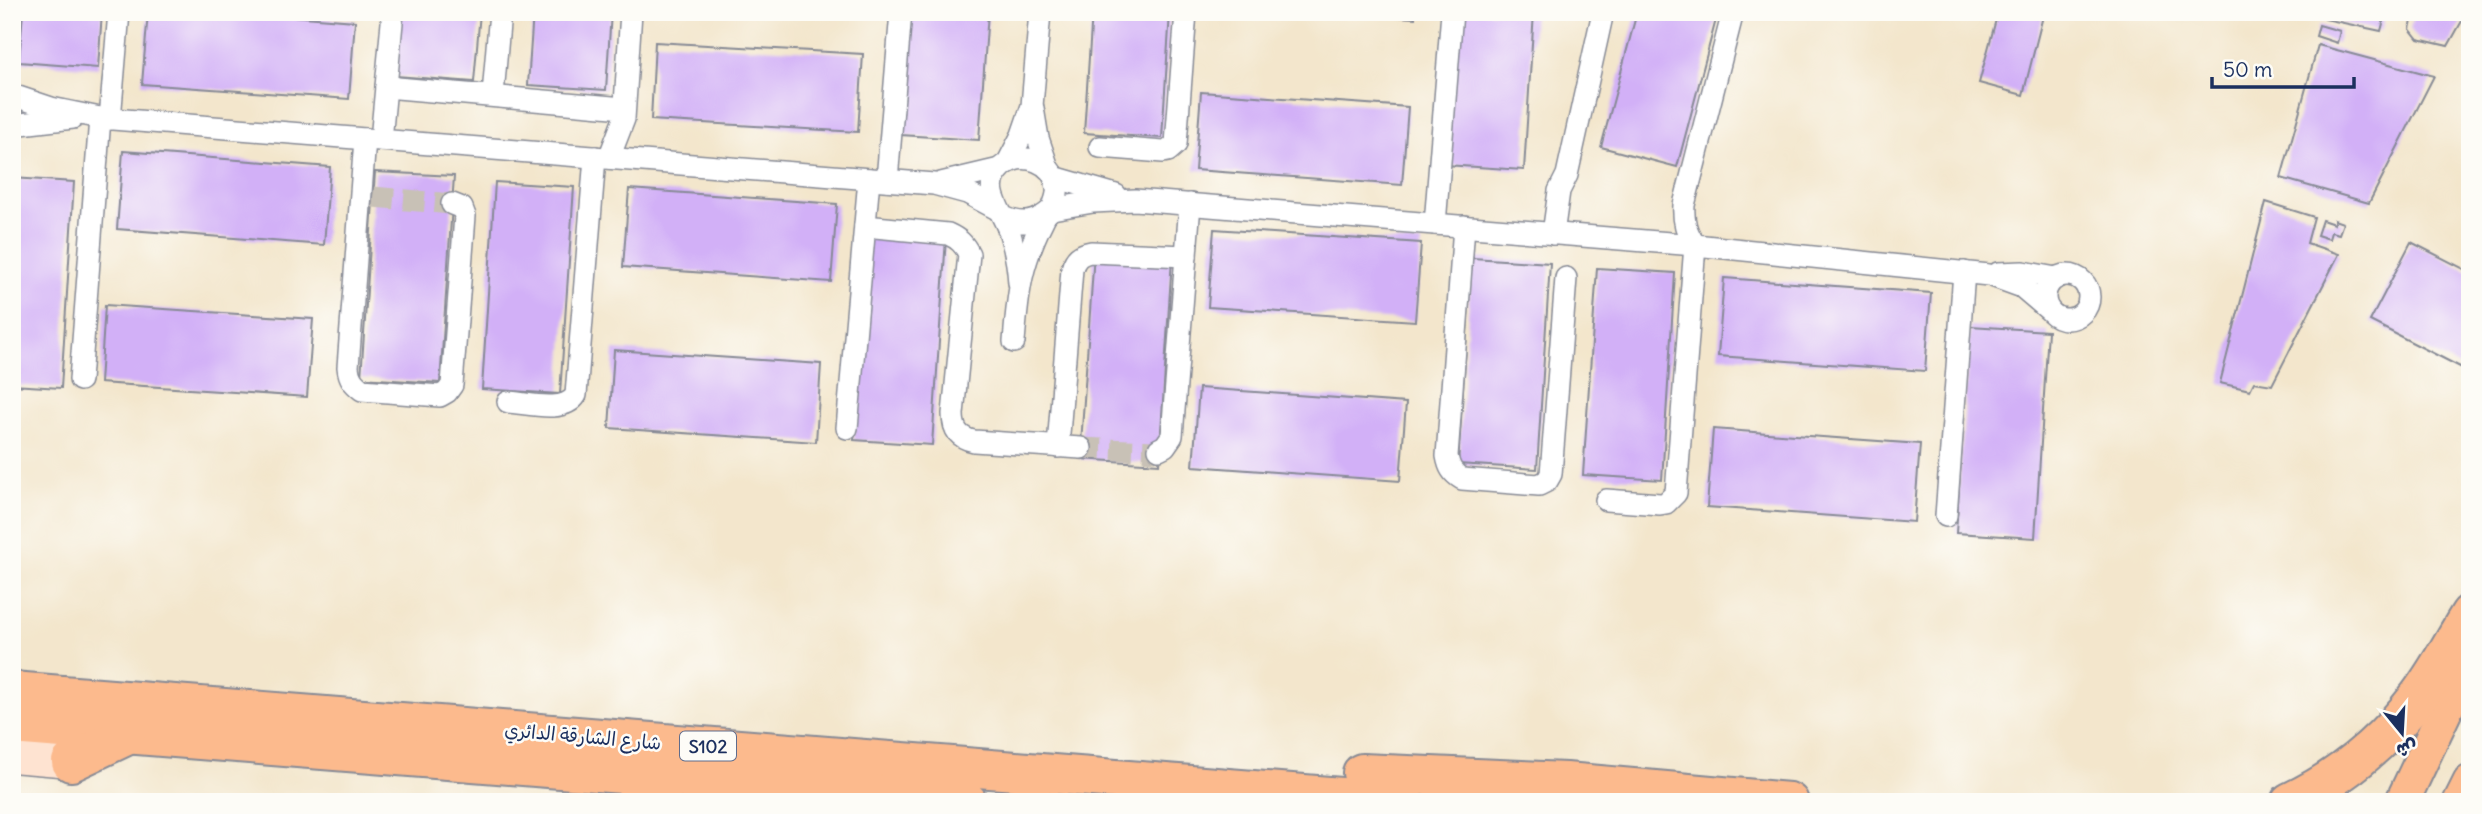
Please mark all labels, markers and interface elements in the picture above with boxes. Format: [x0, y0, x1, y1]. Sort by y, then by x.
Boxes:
scale bar [2212, 46, 2354, 90]
text: 50 m [2223, 56, 2272, 83]
north arrow [2366, 698, 2436, 768]
street label: شارع الشارقة الدائري [503, 717, 662, 758]
road number: S102 [680, 732, 736, 760]
text: ش [2394, 735, 2421, 764]

